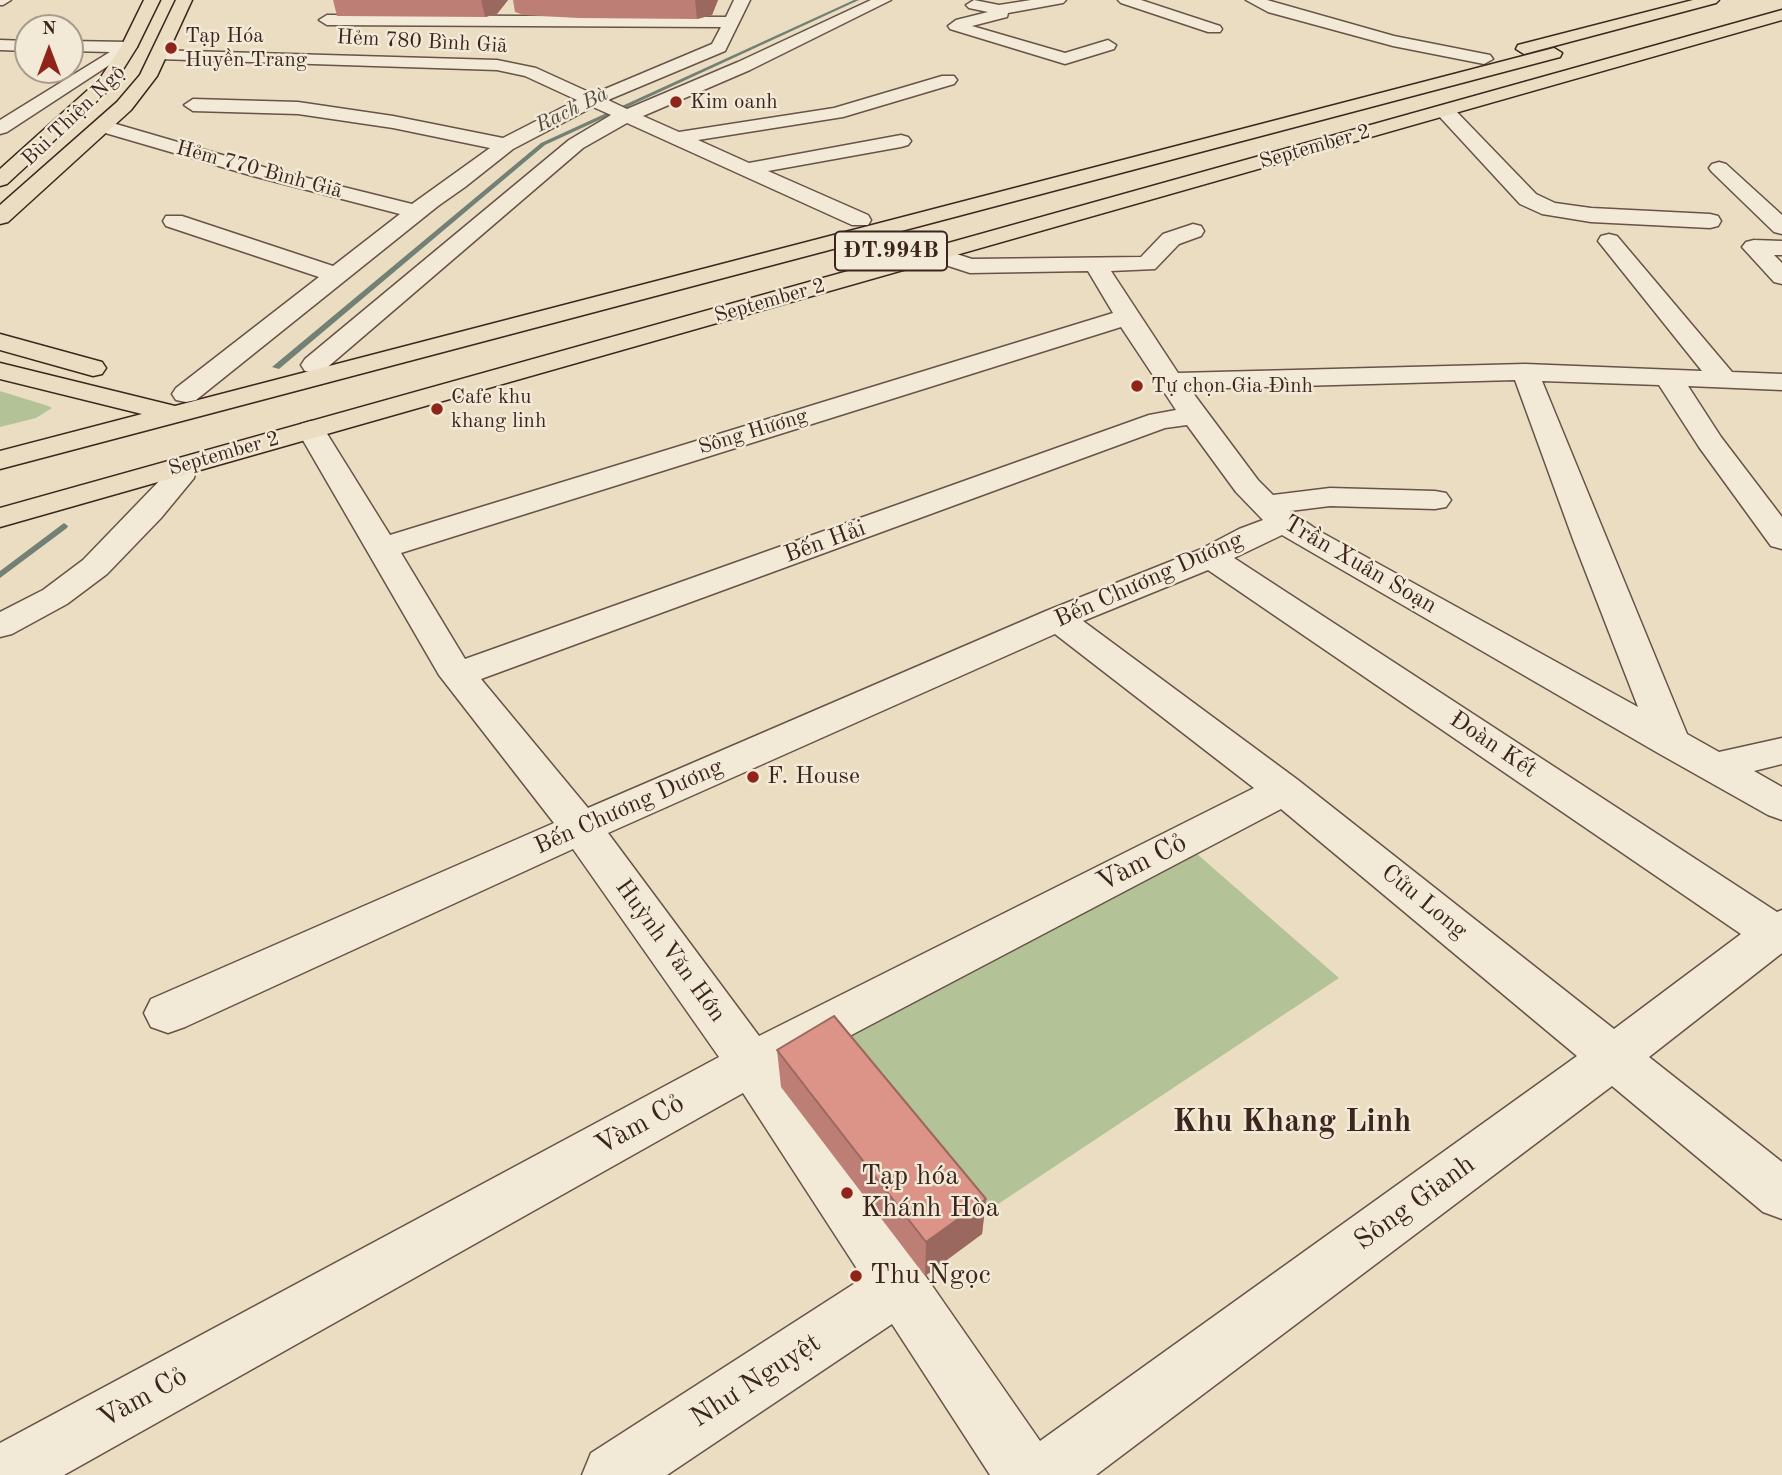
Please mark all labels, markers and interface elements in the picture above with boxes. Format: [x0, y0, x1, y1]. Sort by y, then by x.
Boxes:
north arrow [14, 14, 84, 84]
text: N [42, 20, 56, 39]
place label: Tạp Hóa Huyền Trang [185, 23, 307, 73]
street label: Hẻm 780 Bình Giã [336, 25, 508, 59]
marker: Tạp Hóa Huyền Trang [163, 40, 179, 56]
street label: Bùi Thiện Ngộ [17, 60, 131, 172]
water label: Rạch Bà [532, 82, 612, 138]
place label: Kim oanh [690, 89, 778, 115]
marker: Kim oanh [668, 94, 684, 110]
street label: September 2 [1257, 119, 1373, 175]
street label: Hẻm 770 Bình Giã [173, 136, 345, 204]
road number: ĐT.994B [835, 232, 947, 270]
street label: September 2 [712, 273, 828, 329]
place label: Tự chọn Gia Đình [1151, 373, 1313, 399]
marker: Tự chọn Gia Đình [1129, 378, 1145, 394]
place label: Cafe khu khang linh [451, 384, 546, 434]
marker: Cafe khu khang linh [429, 401, 445, 417]
street label: Sông Hương [695, 403, 811, 461]
street label: September 2 [166, 426, 282, 482]
street label: Trần Xuân Soạn [1278, 509, 1442, 621]
street label: Bến Hải [780, 514, 870, 570]
street label: Bến Chương Dương [1050, 526, 1248, 634]
street label: Đoàn Kết [1444, 705, 1542, 785]
street label: Bến Chương Dương [530, 753, 728, 861]
place label: F. House [767, 763, 860, 791]
marker: F. House [745, 769, 761, 785]
street label: Vàm Cỏ [1091, 826, 1193, 900]
street label: Cửu Long [1375, 859, 1473, 945]
street label: Huỳnh Văn Hớn [608, 874, 732, 1028]
street label: Vàm Cỏ [590, 1087, 690, 1163]
district label: Khu Khang Linh [1172, 1104, 1412, 1142]
street label: Sông Gianh [1348, 1148, 1482, 1258]
place label: Tạp hóa Khánh Hòa [861, 1160, 999, 1226]
marker: Tạp hóa Khánh Hòa [839, 1185, 855, 1201]
place label: Thu Ngọc [870, 1259, 991, 1293]
marker: Thu Ngọc [848, 1268, 864, 1284]
street label: Như Nguyệt [685, 1327, 827, 1435]
street label: Vàm Cỏ [93, 1360, 193, 1436]

